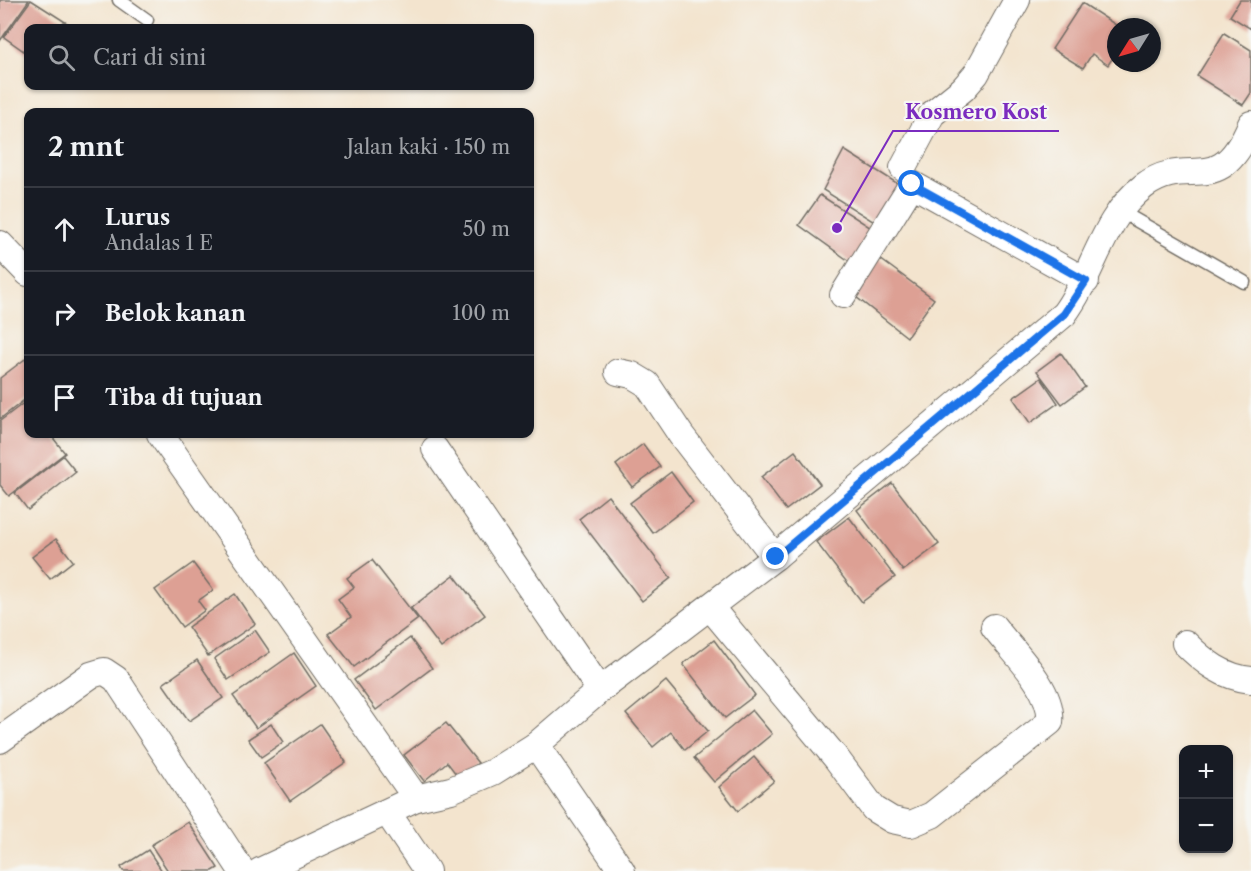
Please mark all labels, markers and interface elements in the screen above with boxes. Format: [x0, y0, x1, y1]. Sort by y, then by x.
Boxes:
north arrow [1107, 18, 1161, 72]
search box [24, 24, 534, 90]
icon: search [45, 41, 78, 74]
text: Cari di sini [93, 44, 206, 71]
callout: Kosmero Kost [893, 93, 1059, 131]
text: Kosmero Kost [905, 100, 1047, 124]
text: 2 mnt [48, 131, 124, 163]
text: Jalan kaki · 150 m [347, 135, 510, 159]
route start [898, 170, 924, 196]
text: Lurus [105, 204, 170, 231]
icon: ahead [48, 213, 81, 246]
text: 50 m [463, 217, 510, 241]
text: Andalas 1 E [105, 231, 213, 255]
icon: right [48, 297, 81, 330]
text: Belok kanan [105, 300, 246, 327]
text: 100 m [452, 301, 510, 325]
icon: arrive [48, 381, 81, 414]
text: Tiba di tujuan [105, 384, 263, 411]
route end [762, 543, 788, 569]
map controls [1179, 745, 1233, 853]
button: + [1179, 745, 1233, 799]
button: − [1179, 799, 1233, 853]

